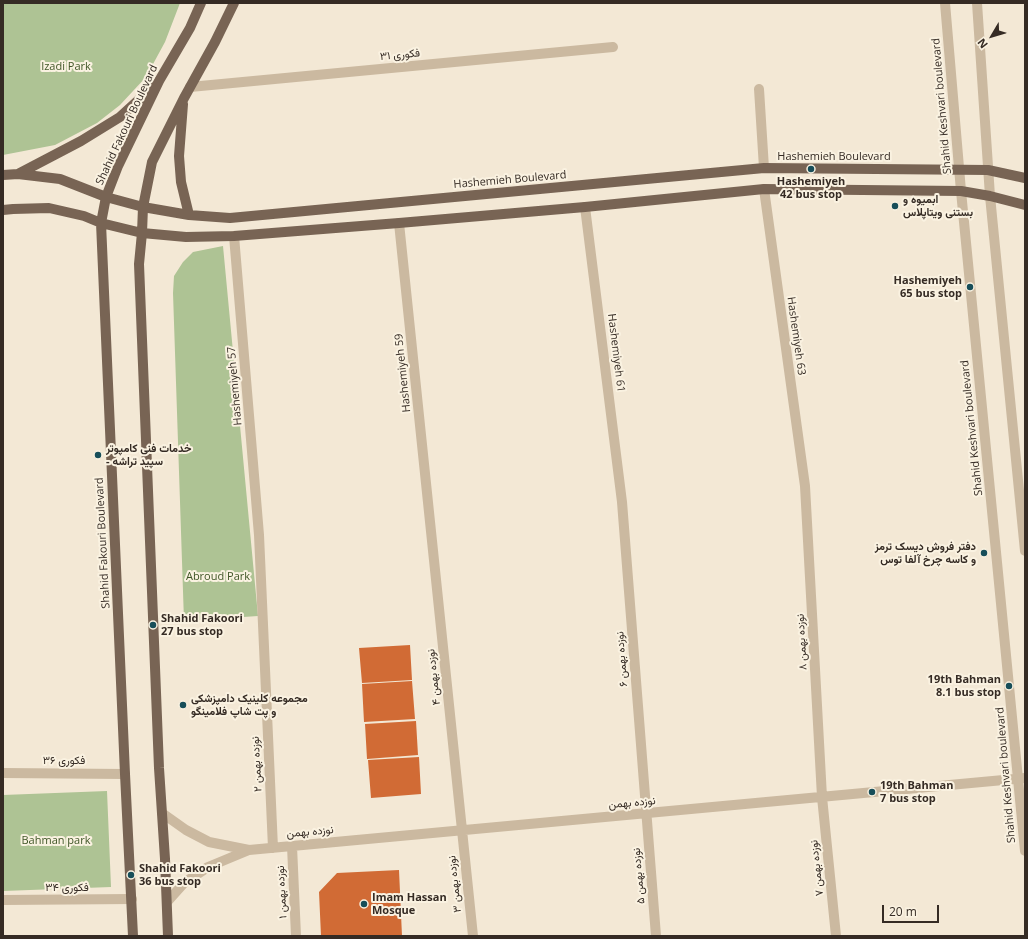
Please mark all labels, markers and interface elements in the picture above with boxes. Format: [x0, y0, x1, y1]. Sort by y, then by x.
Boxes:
north arrow [972, 16, 1012, 56]
text: N [973, 36, 991, 52]
street label: Shahid Keshvari boulevard [929, 37, 955, 175]
street label: فکوری ۳۱ [379, 47, 421, 63]
park label: Izadi Park [41, 60, 91, 74]
street label: Shahid Fakouri Boulevard [93, 63, 161, 187]
street label: Hashemieh Boulevard [777, 150, 891, 164]
marker: Hashemiyeh 42 bus stop [806, 164, 816, 174]
street label: Hashemieh Boulevard [453, 168, 567, 192]
place label: Hashemiyeh 42 bus stop [777, 175, 845, 201]
place label: ابمیوه و بستنی ویتاپلاس [903, 193, 973, 219]
marker: ابمیوه و بستنی ویتاپلاس [890, 201, 900, 211]
place label: Hashemiyeh 65 bus stop [894, 274, 962, 300]
marker: Hashemiyeh 65 bus stop [965, 282, 975, 292]
street label: Hashemiyeh 63 [784, 296, 808, 376]
street label: Hashemiyeh 61 [605, 313, 627, 393]
street label: Hashemiyeh 59 [392, 333, 414, 413]
street label: Hashemiyeh 57 [225, 346, 245, 426]
street label: Shahid Keshvari boulevard [958, 359, 986, 497]
place label: خدمات فنی کامپوتر - سپید تراشه [106, 442, 191, 468]
marker: خدمات فنی کامپوتر - سپید تراشه [93, 450, 103, 460]
street label: Shahid Fakouri Boulevard [93, 477, 113, 609]
place label: دفتر فروش دیسک ترمز و کاسه چرخ آلفا توس [875, 540, 976, 566]
marker: دفتر فروش دیسک ترمز و کاسه چرخ آلفا توس [979, 548, 989, 558]
park label: Abroud Park [186, 570, 250, 584]
place label: Shahid Fakoori 27 bus stop [161, 612, 243, 638]
street label: نوزده بهمن ۸ [794, 613, 810, 671]
marker: Shahid Fakoori 27 bus stop [148, 620, 158, 630]
street label: نوزده بهمن ۶ [613, 631, 631, 687]
street label: نوزده بهمن ۴ [424, 648, 444, 706]
place label: 19th Bahman 8.1 bus stop [928, 673, 1001, 699]
marker: 19th Bahman 8.1 bus stop [1004, 681, 1014, 691]
place label: مجموعه کلینیک دامپزشکی و پت شاپ فلامینگو [191, 692, 308, 718]
marker: مجموعه کلینیک دامپزشکی و پت شاپ فلامینگو [178, 700, 188, 710]
street label: Shahid Keshvari boulevard [993, 706, 1019, 844]
street label: نوزده بهمن ۲ [249, 736, 265, 792]
street label: فکوری ۳۶ [43, 754, 85, 768]
place label: 19th Bahman 7 bus stop [880, 779, 953, 805]
marker: 19th Bahman 7 bus stop [867, 787, 877, 797]
street label: نوزده بهمن [608, 794, 656, 812]
street label: نوزده بهمن [286, 823, 334, 841]
park label: Bahman park [22, 834, 90, 848]
street label: نوزده بهمن ۷ [807, 839, 827, 897]
street label: نوزده بهمن ۵ [630, 847, 648, 905]
street label: نوزده بهمن ۳ [445, 855, 465, 913]
place label: Shahid Fakoori 36 bus stop [139, 862, 221, 888]
street label: نوزده بهمن ۱ [274, 865, 290, 919]
marker: Shahid Fakoori 36 bus stop [126, 870, 136, 880]
street label: فکوری ۳۴ [45, 881, 89, 895]
place label: Imam Hassan Mosque [372, 891, 447, 917]
scale bar [884, 897, 941, 923]
marker: Imam Hassan Mosque [359, 899, 369, 909]
text: 20 m [889, 903, 917, 920]

